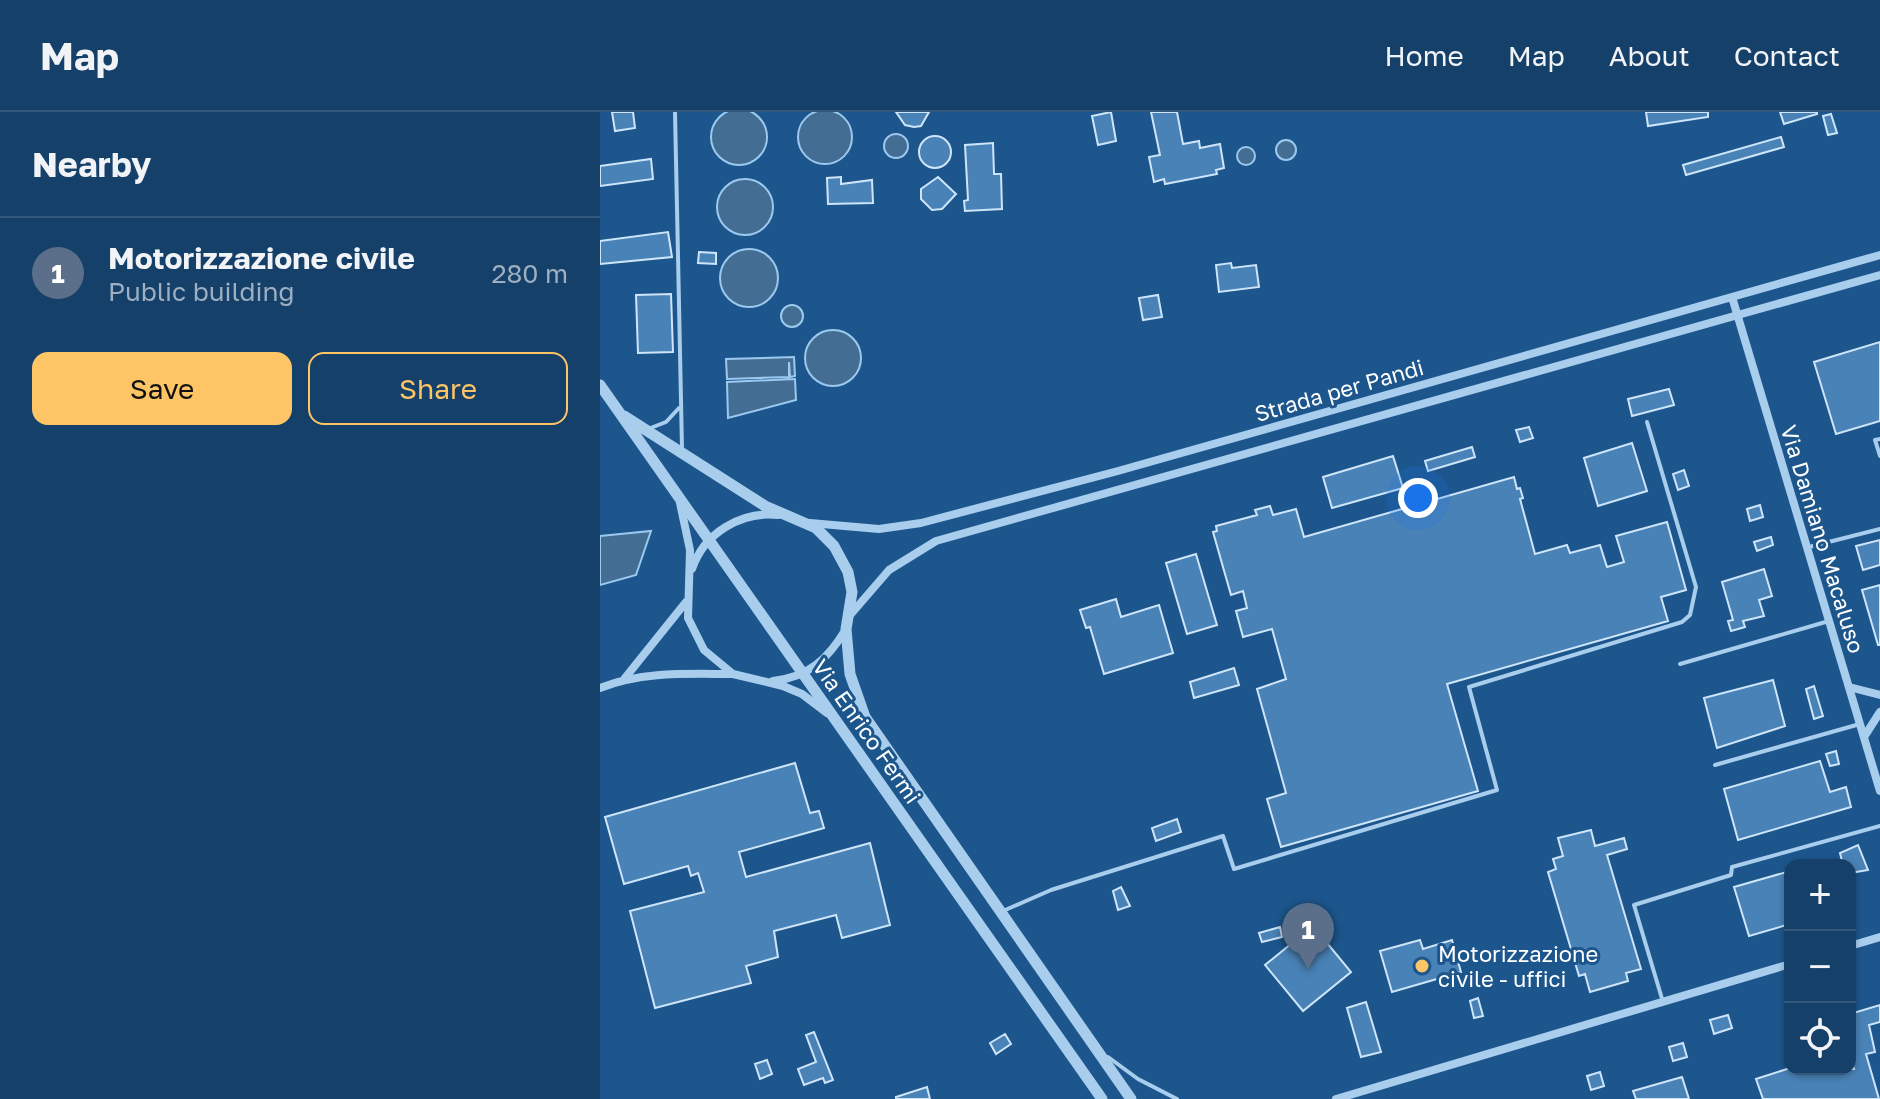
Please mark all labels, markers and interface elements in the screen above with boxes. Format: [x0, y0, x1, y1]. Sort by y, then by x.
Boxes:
text: Map [40, 33, 119, 78]
text: Home [1385, 39, 1464, 72]
text: Map [1508, 39, 1565, 72]
text: About [1609, 39, 1690, 72]
text: Contact [1734, 39, 1840, 72]
text: Nearby [32, 144, 152, 184]
text: Motorizzazione civile [108, 240, 415, 276]
text: 1 [51, 258, 65, 289]
text: 280 m [491, 258, 568, 289]
text: Public building [108, 276, 294, 307]
button: Save [32, 352, 292, 425]
button: Share [308, 352, 568, 425]
street label: Strada per Pandi [1251, 353, 1427, 427]
street label: Via Damiano Macaluso [1775, 422, 1871, 656]
your location [1398, 478, 1438, 518]
street label: Via Enrico Fermi [807, 654, 927, 808]
map controls [1784, 859, 1856, 1075]
button: + [1784, 859, 1856, 931]
pin: 1 [1282, 903, 1334, 969]
button: − [1784, 931, 1856, 1003]
place label: Motorizzazione civile - uffici [1438, 940, 1598, 992]
marker: Motorizzazione civile - uffici [1413, 957, 1431, 975]
button: locate [1784, 1003, 1856, 1075]

